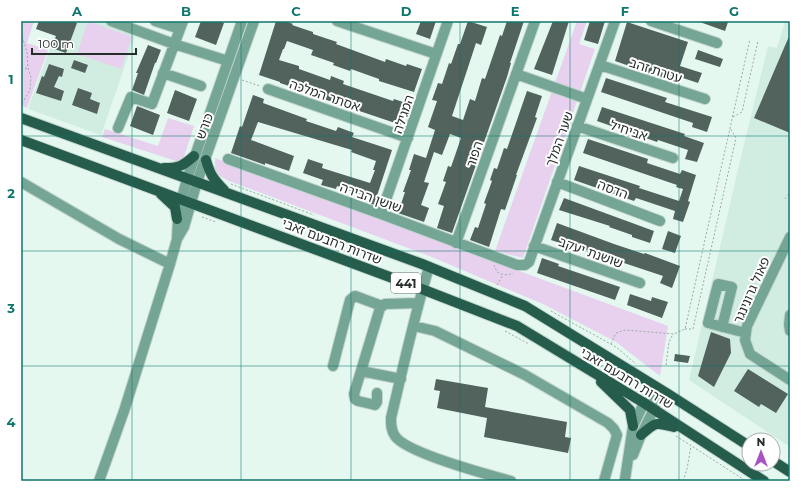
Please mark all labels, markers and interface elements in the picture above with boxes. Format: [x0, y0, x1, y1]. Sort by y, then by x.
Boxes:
text: A [71, 3, 83, 19]
text: B [181, 3, 191, 19]
text: C [291, 3, 301, 19]
text: D [401, 3, 412, 19]
text: E [511, 3, 520, 19]
text: F [621, 3, 629, 19]
text: G [729, 3, 739, 19]
scale bar [32, 30, 136, 56]
text: 100 m [38, 36, 74, 51]
street label: עטרת זהב [628, 54, 685, 86]
text: 1 [8, 71, 14, 87]
street label: אסתר המלכה [288, 75, 362, 115]
street label: המגילה [389, 93, 417, 135]
street label: שער המלך [542, 109, 576, 169]
street label: כורש [192, 110, 216, 141]
street label: אביחיל [608, 116, 650, 144]
street label: הפור [462, 139, 486, 169]
street label: הדסה [596, 176, 630, 202]
street label: שושן הבירה [338, 178, 404, 216]
text: 2 [7, 185, 15, 201]
street label: שדרות רחבעם זאבי [280, 215, 384, 267]
street label: שושנת יעקב [557, 233, 625, 271]
street label: פאול גרונינגר [729, 254, 773, 326]
road number: 441 [391, 273, 421, 293]
text: 3 [6, 300, 15, 316]
street label: שדרות רחבעם זאבי [578, 344, 676, 412]
text: 4 [7, 414, 16, 430]
north arrow [741, 432, 781, 472]
text: N [757, 435, 765, 449]

